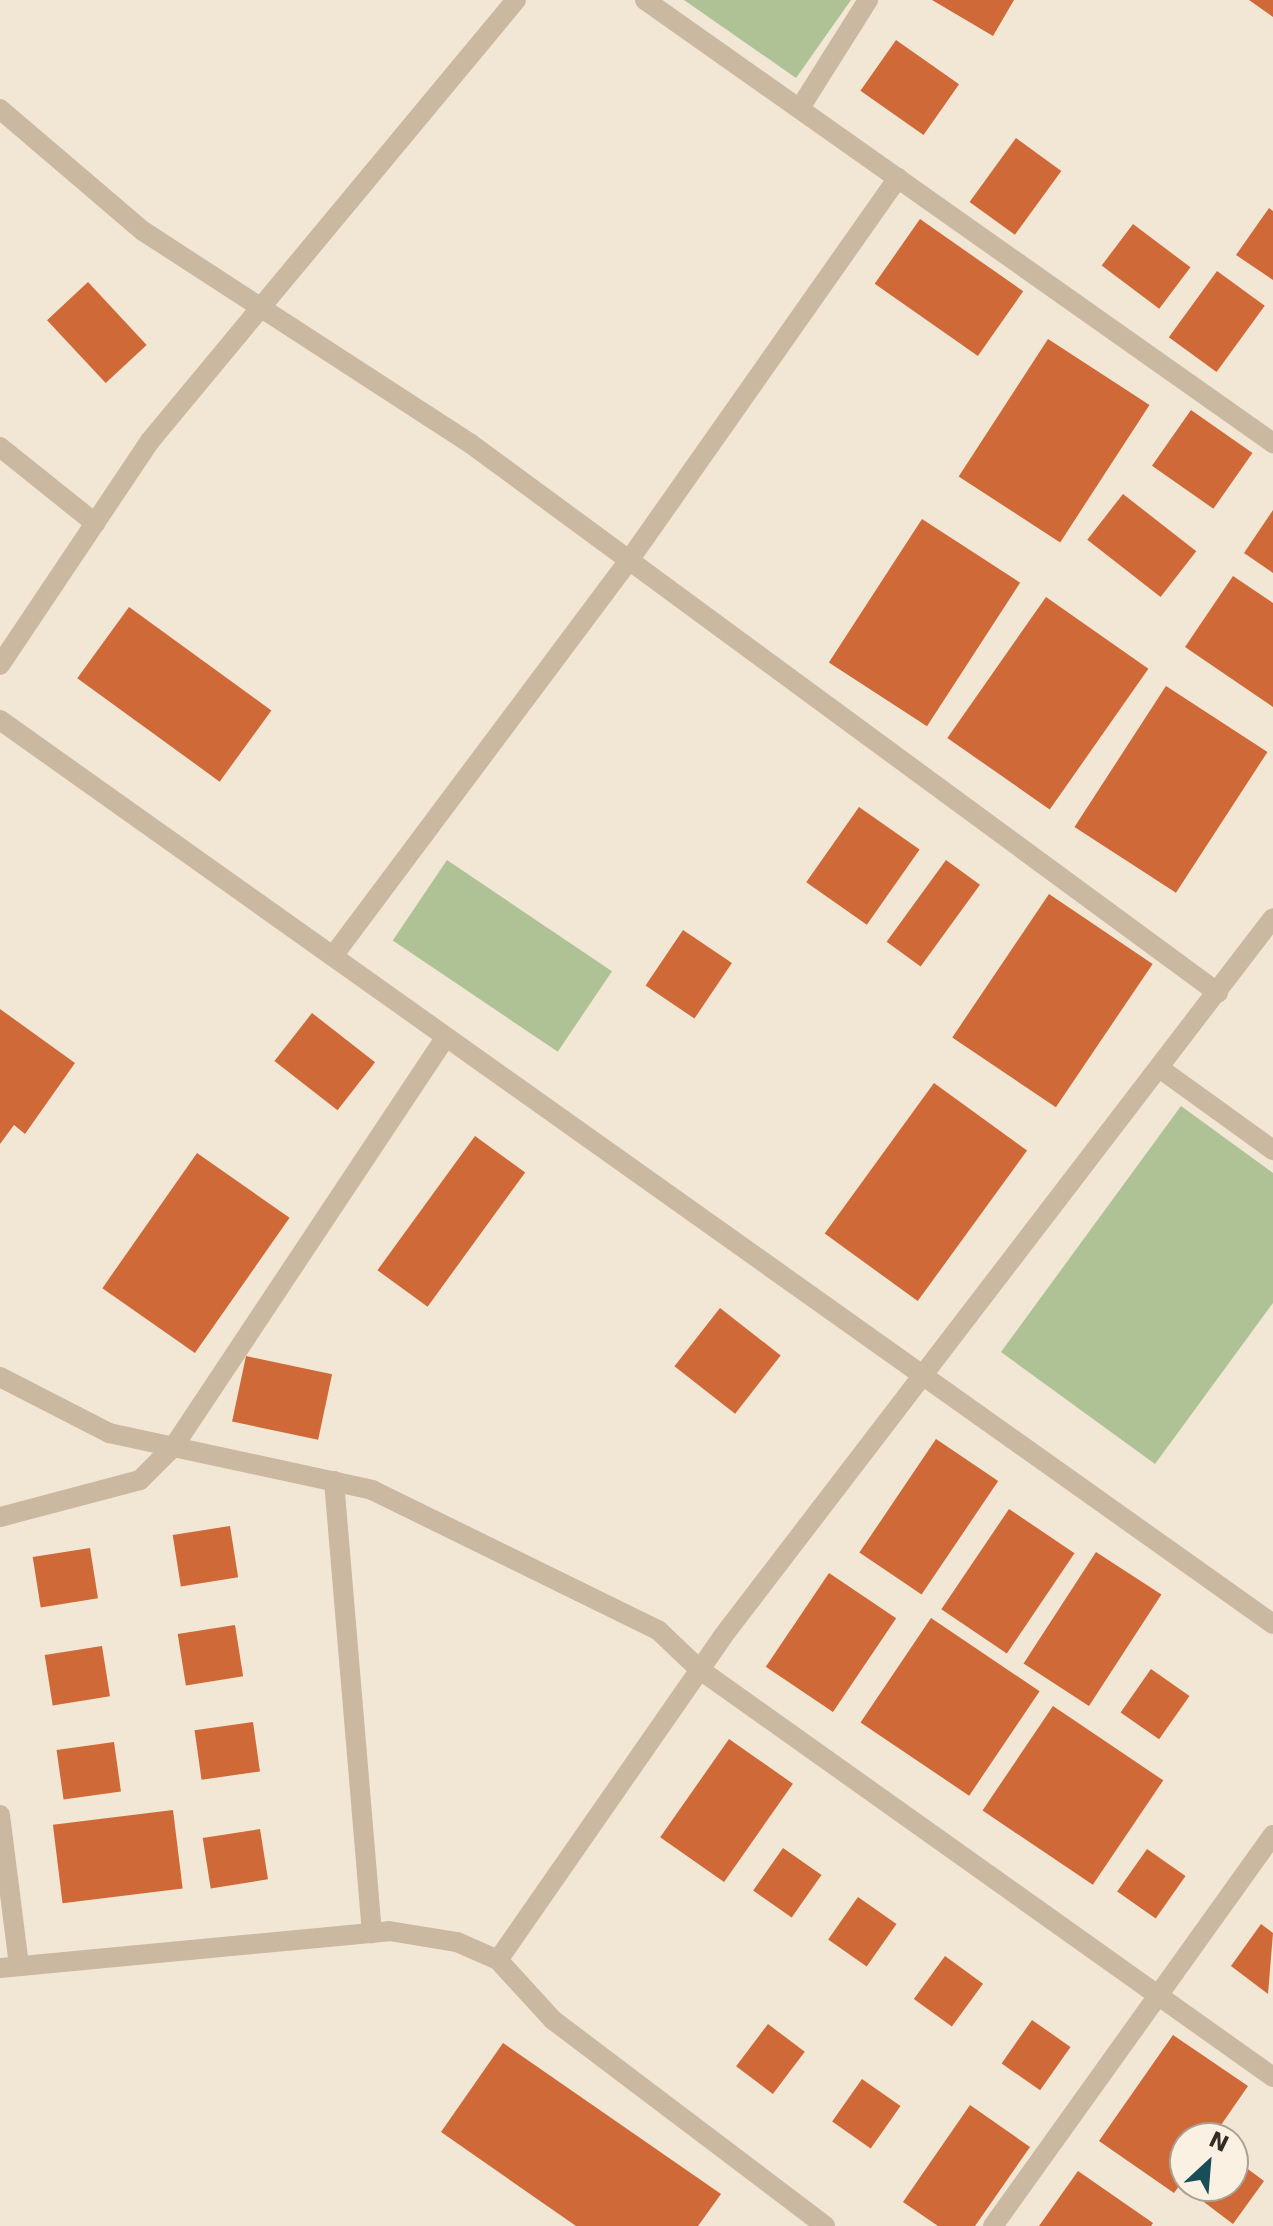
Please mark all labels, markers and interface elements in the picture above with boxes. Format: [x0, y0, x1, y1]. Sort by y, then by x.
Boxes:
north arrow [1169, 2122, 1249, 2202]
text: N [1205, 2127, 1233, 2157]

